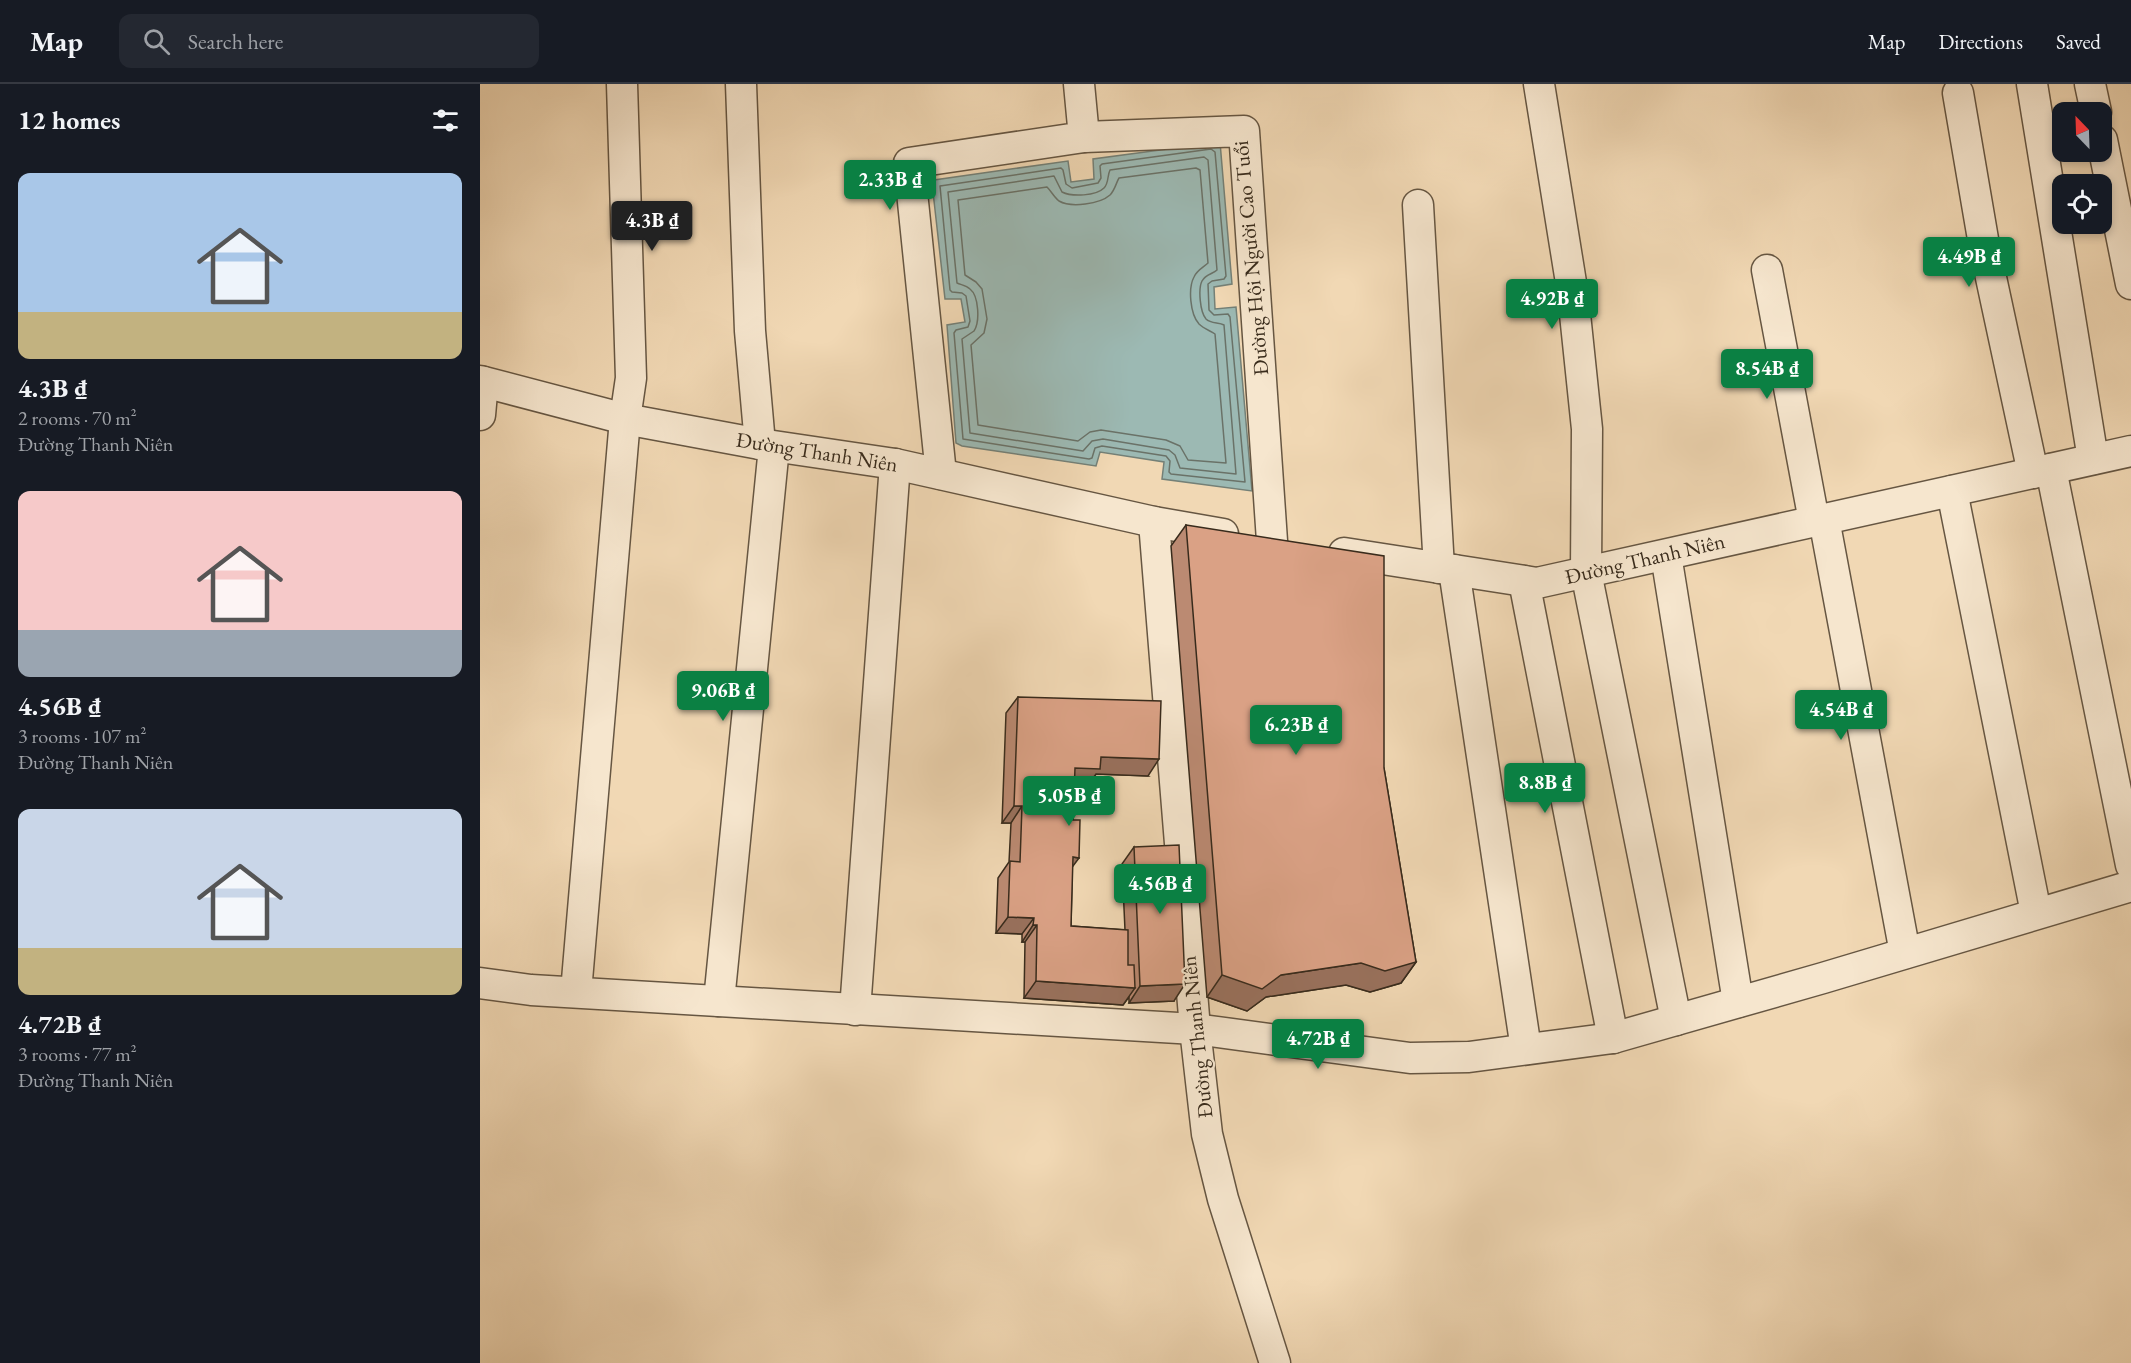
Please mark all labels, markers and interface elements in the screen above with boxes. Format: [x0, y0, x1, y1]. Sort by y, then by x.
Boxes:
search box [119, 14, 539, 68]
text: Map [30, 23, 83, 59]
icon: search [140, 25, 173, 58]
text: Search here [188, 27, 283, 56]
text: Map [1868, 28, 1905, 55]
text: Directions [1938, 28, 2023, 55]
text: Saved [2056, 28, 2101, 55]
north arrow [2052, 102, 2112, 162]
map controls [2052, 102, 2112, 234]
text: 12 homes [18, 103, 120, 137]
icon: filters [429, 104, 462, 137]
street label: Đường Hội Người Cao Tuổi [1227, 140, 1274, 377]
pin: 2.33B ₫ [835, 160, 945, 211]
text: 2.33B ₫ [858, 166, 922, 192]
button: locate [2052, 174, 2112, 234]
pin: 4.3B ₫ [603, 201, 701, 252]
text: 4.3B ₫ [625, 207, 679, 233]
icon: home [186, 212, 294, 320]
pin: 4.49B ₫ [1914, 237, 2024, 288]
text: 4.49B ₫ [1937, 243, 2001, 269]
pin: 4.92B ₫ [1497, 279, 1607, 330]
text: 4.92B ₫ [1520, 285, 1584, 311]
pin: 8.54B ₫ [1712, 349, 1822, 400]
text: 8.54B ₫ [1735, 355, 1799, 381]
text: 4.3B ₫ [18, 371, 87, 405]
text: 2 rooms · 70 m² [18, 405, 137, 431]
street label: Đường Thanh Niên [734, 425, 900, 478]
text: Đường Thanh Niên [18, 431, 173, 457]
street label: Đường Thanh Niên [1562, 527, 1727, 590]
icon: home [186, 530, 294, 638]
pin: 9.06B ₫ [668, 671, 778, 722]
text: 9.06B ₫ [691, 677, 755, 703]
text: 4.56B ₫ [18, 689, 101, 723]
pin: 4.54B ₫ [1786, 690, 1896, 741]
text: 4.54B ₫ [1809, 696, 1873, 722]
pin: 6.23B ₫ [1241, 705, 1351, 756]
text: 6.23B ₫ [1264, 711, 1328, 737]
text: 3 rooms · 107 m² [18, 723, 146, 749]
text: Đường Thanh Niên [18, 749, 173, 775]
pin: 8.8B ₫ [1496, 763, 1594, 814]
text: 8.8B ₫ [1518, 769, 1572, 795]
pin: 5.05B ₫ [1014, 776, 1124, 827]
text: 5.05B ₫ [1037, 782, 1101, 808]
icon: home [186, 848, 294, 956]
pin: 4.56B ₫ [1105, 864, 1215, 915]
text: 4.56B ₫ [1128, 870, 1192, 896]
street label: Đường Thanh Niên [1175, 955, 1218, 1120]
text: 4.72B ₫ [18, 1007, 101, 1041]
pin: 4.72B ₫ [1263, 1019, 1373, 1070]
text: 4.72B ₫ [1286, 1025, 1350, 1051]
text: 3 rooms · 77 m² [18, 1041, 137, 1067]
text: Đường Thanh Niên [18, 1067, 173, 1093]

